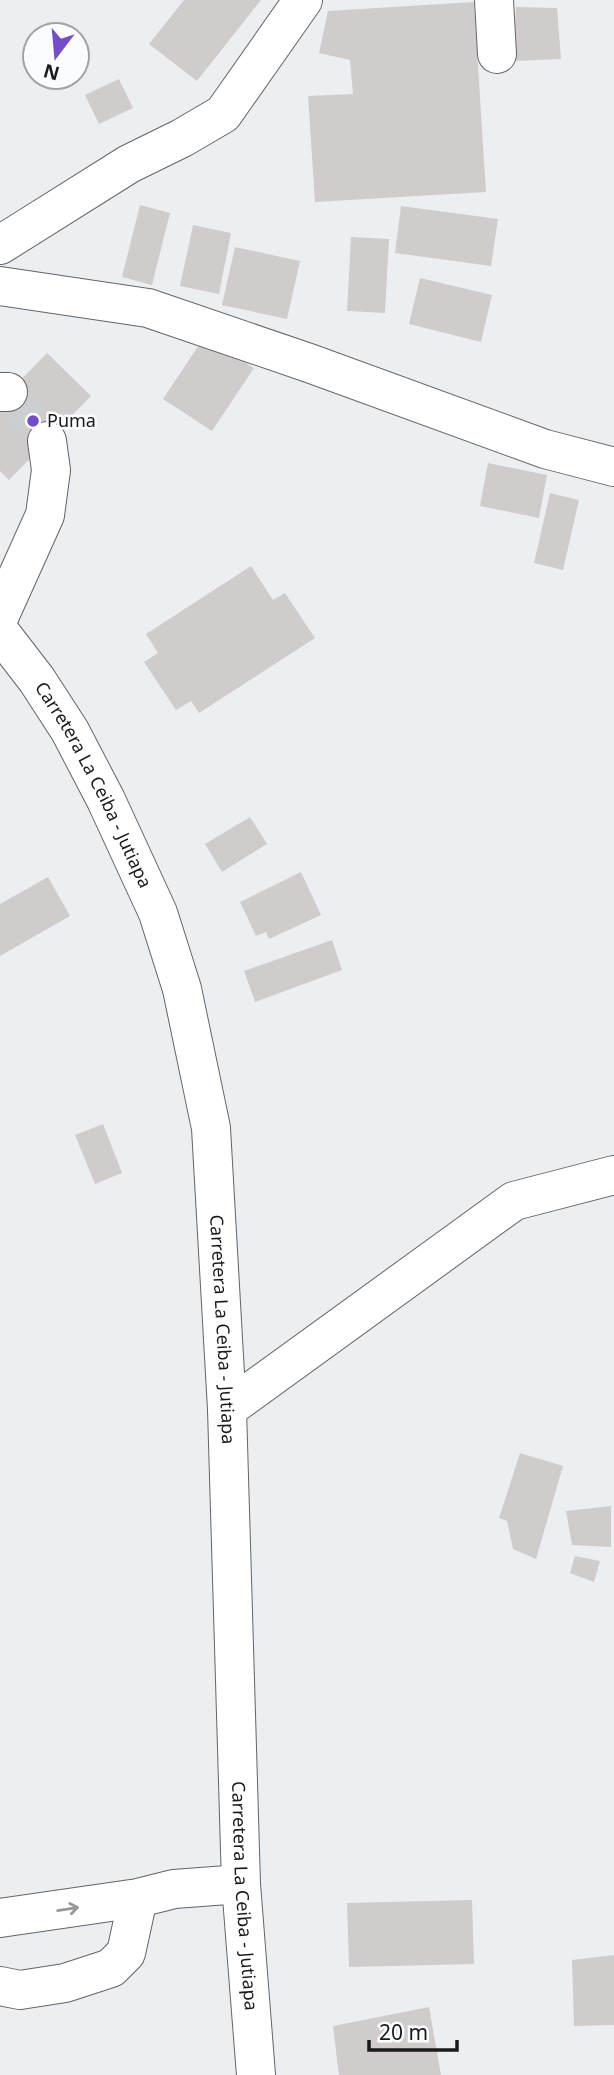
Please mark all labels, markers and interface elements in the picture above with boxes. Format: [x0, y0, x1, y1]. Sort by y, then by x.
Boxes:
north arrow [21, 21, 91, 91]
text: N [40, 58, 62, 87]
place label: Puma [47, 408, 96, 432]
marker: Puma [25, 413, 41, 429]
street label: Carretera La Ceiba - Jutiapa [30, 677, 158, 892]
street label: Carretera La Ceiba - Jutiapa [205, 1214, 241, 1445]
street label: Carretera La Ceiba - Jutiapa [227, 1781, 264, 2012]
one-way arrow [56, 1902, 78, 1915]
scale bar [369, 2008, 456, 2052]
text: 20 m [379, 2018, 428, 2046]

